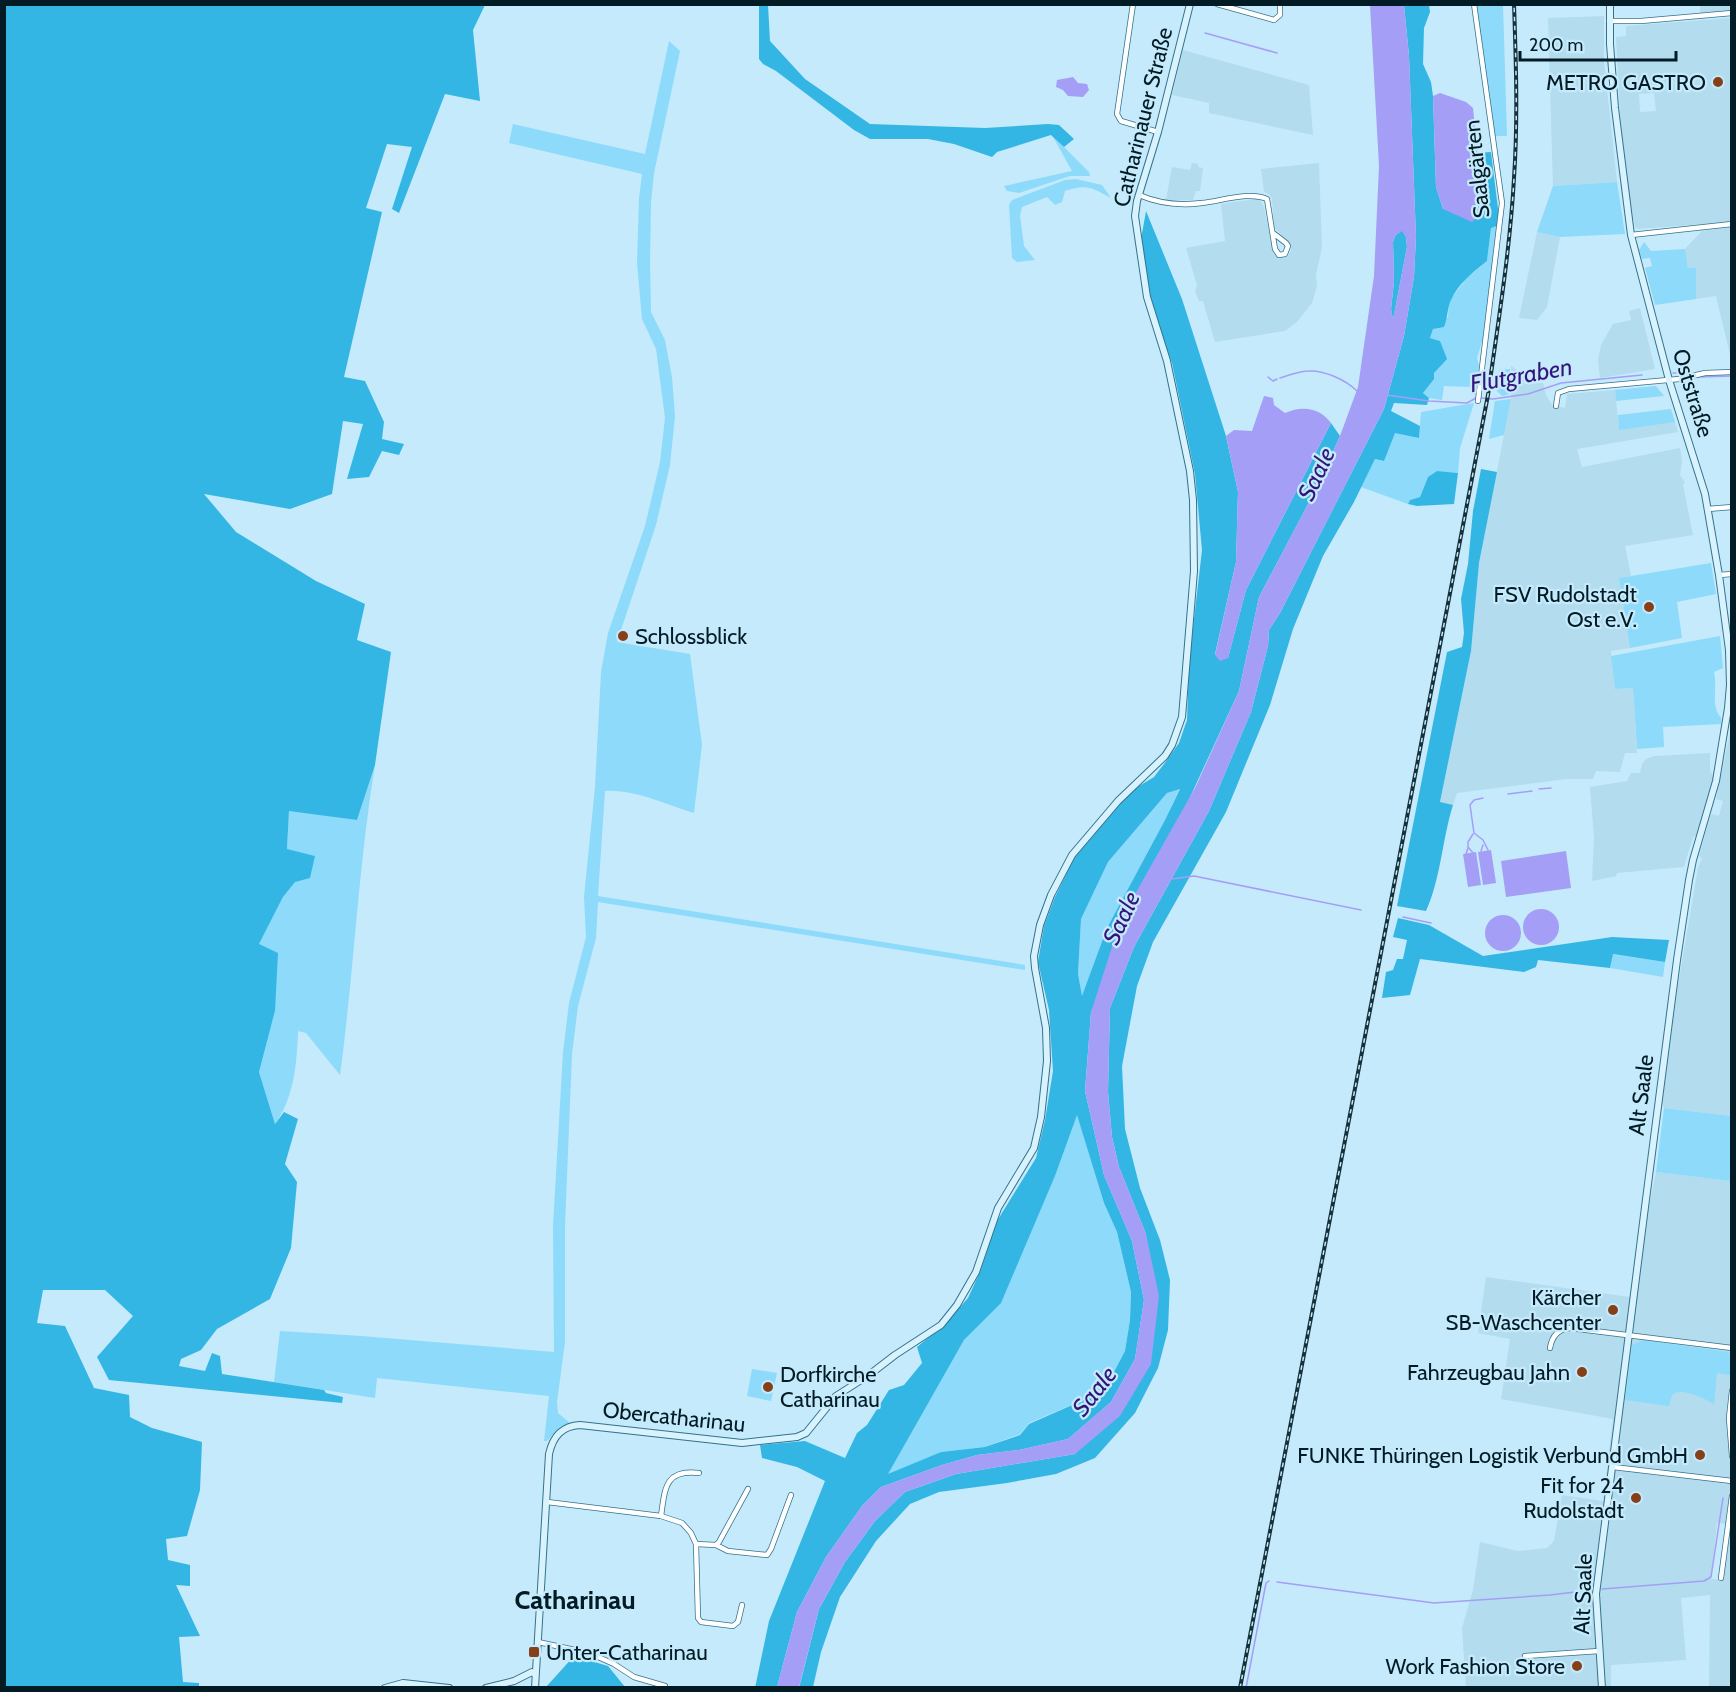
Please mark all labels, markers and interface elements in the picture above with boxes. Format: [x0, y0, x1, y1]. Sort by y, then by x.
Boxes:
street label: Catharinauer Straße [1108, 24, 1178, 210]
scale bar [1520, 24, 1676, 62]
text: 200 m [1529, 34, 1583, 56]
place label: METRO GASTRO [1546, 69, 1706, 96]
marker: METRO GASTRO [1711, 75, 1725, 89]
street label: Saalgärten [1458, 119, 1496, 219]
street label: Oststraße [1667, 346, 1719, 440]
water label: Flutgraben [1468, 352, 1574, 398]
water label: Saale [1291, 443, 1341, 505]
place label: FSV Rudolstadt Ost e.V. [1494, 581, 1638, 633]
marker: FSV Rudolstadt Ost e.V. [1642, 600, 1656, 614]
place label: Schlossblick [635, 623, 747, 650]
marker: Schlossblick [616, 629, 630, 643]
water label: Saale [1096, 887, 1146, 949]
street label: Alt Saale [1623, 1053, 1659, 1137]
place label: Kärcher SB-Waschcenter [1446, 1284, 1601, 1336]
marker: Kärcher SB-Waschcenter [1606, 1303, 1620, 1317]
place label: Fahrzeugbau Jahn [1407, 1359, 1570, 1386]
water label: Saale [1066, 1360, 1122, 1422]
place label: Dorfkirche Catharinau [780, 1361, 880, 1413]
marker: Fahrzeugbau Jahn [1575, 1365, 1589, 1379]
marker: Dorfkirche Catharinau [761, 1380, 775, 1394]
street label: Obercatharinau [601, 1396, 747, 1438]
place label: FUNKE Thüringen Logistik Verbund GmbH [1297, 1442, 1688, 1469]
marker: FUNKE Thüringen Logistik Verbund GmbH [1693, 1448, 1707, 1462]
place label: Fit for 24 Rudolstadt [1523, 1472, 1625, 1524]
marker: Fit for 24 Rudolstadt [1629, 1491, 1643, 1505]
street label: Alt Saale [1568, 1553, 1598, 1635]
district label: Catharinau [514, 1584, 636, 1616]
place label: Unter-Catharinau [546, 1639, 708, 1666]
marker: Unter-Catharinau [527, 1645, 541, 1659]
place label: Work Fashion Store [1385, 1653, 1565, 1680]
marker: Work Fashion Store [1570, 1659, 1584, 1673]

